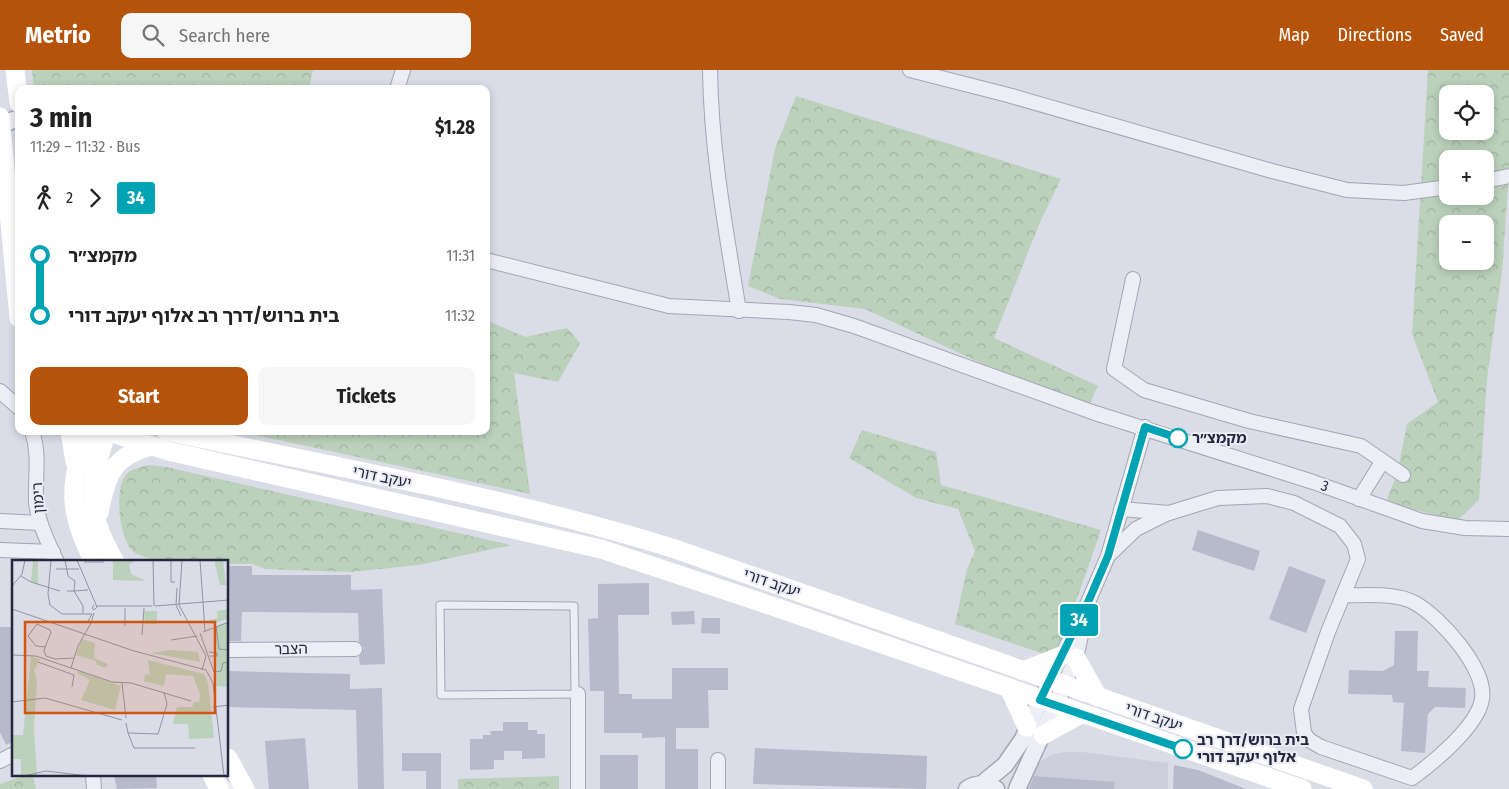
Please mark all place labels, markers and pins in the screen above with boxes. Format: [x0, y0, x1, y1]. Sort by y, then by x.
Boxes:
marker: מקמצ״ר [1168, 428, 1188, 448]
place label: מקמצ״ר [1192, 429, 1247, 447]
place label: בית ברוש/דרך רב אלוף יעקב דורי [1197, 731, 1309, 766]
marker: בית ברוש/דרך רב אלוף יעקב דורי [1173, 739, 1193, 759]

